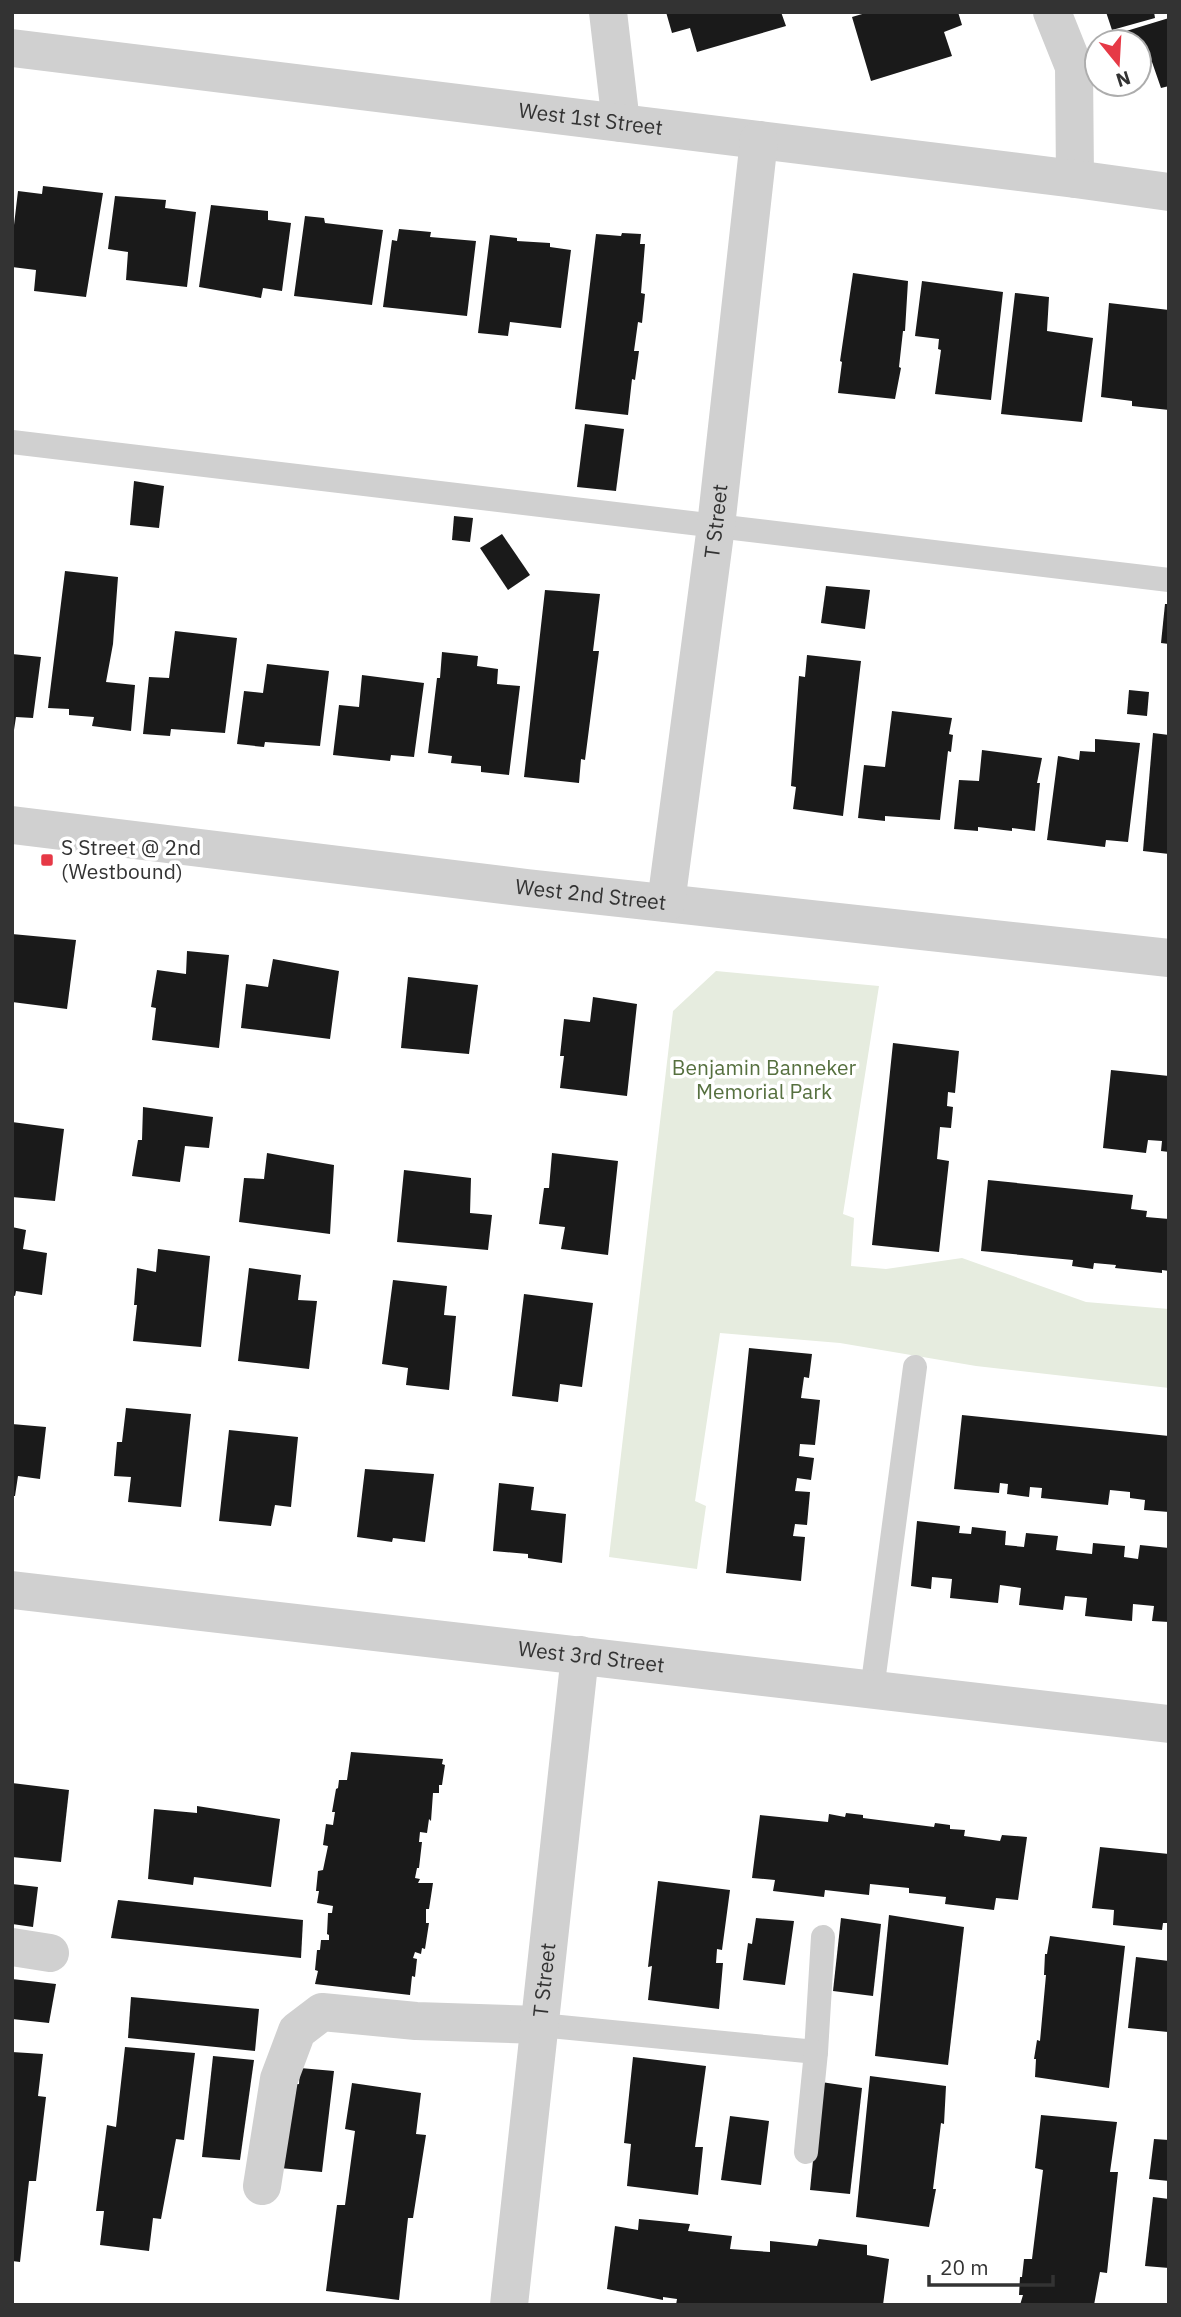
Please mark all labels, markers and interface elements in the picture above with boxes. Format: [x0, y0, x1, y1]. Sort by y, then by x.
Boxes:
north arrow [1083, 28, 1153, 98]
text: N [1113, 66, 1134, 93]
street label: West 1st Street [517, 96, 664, 141]
street label: T Street [697, 483, 734, 560]
place label: S Street @ 2nd (Westbound) [61, 833, 201, 885]
marker: S Street @ 2nd (Westbound) [39, 852, 55, 868]
street label: West 2nd Street [514, 872, 668, 916]
park label: Benjamin Banneker Memorial Park [672, 1053, 856, 1105]
street label: West 3rd Street [516, 1634, 666, 1678]
street label: T Street [526, 1941, 561, 2018]
scale bar [929, 2244, 1053, 2288]
text: 20 m [940, 2253, 989, 2281]

